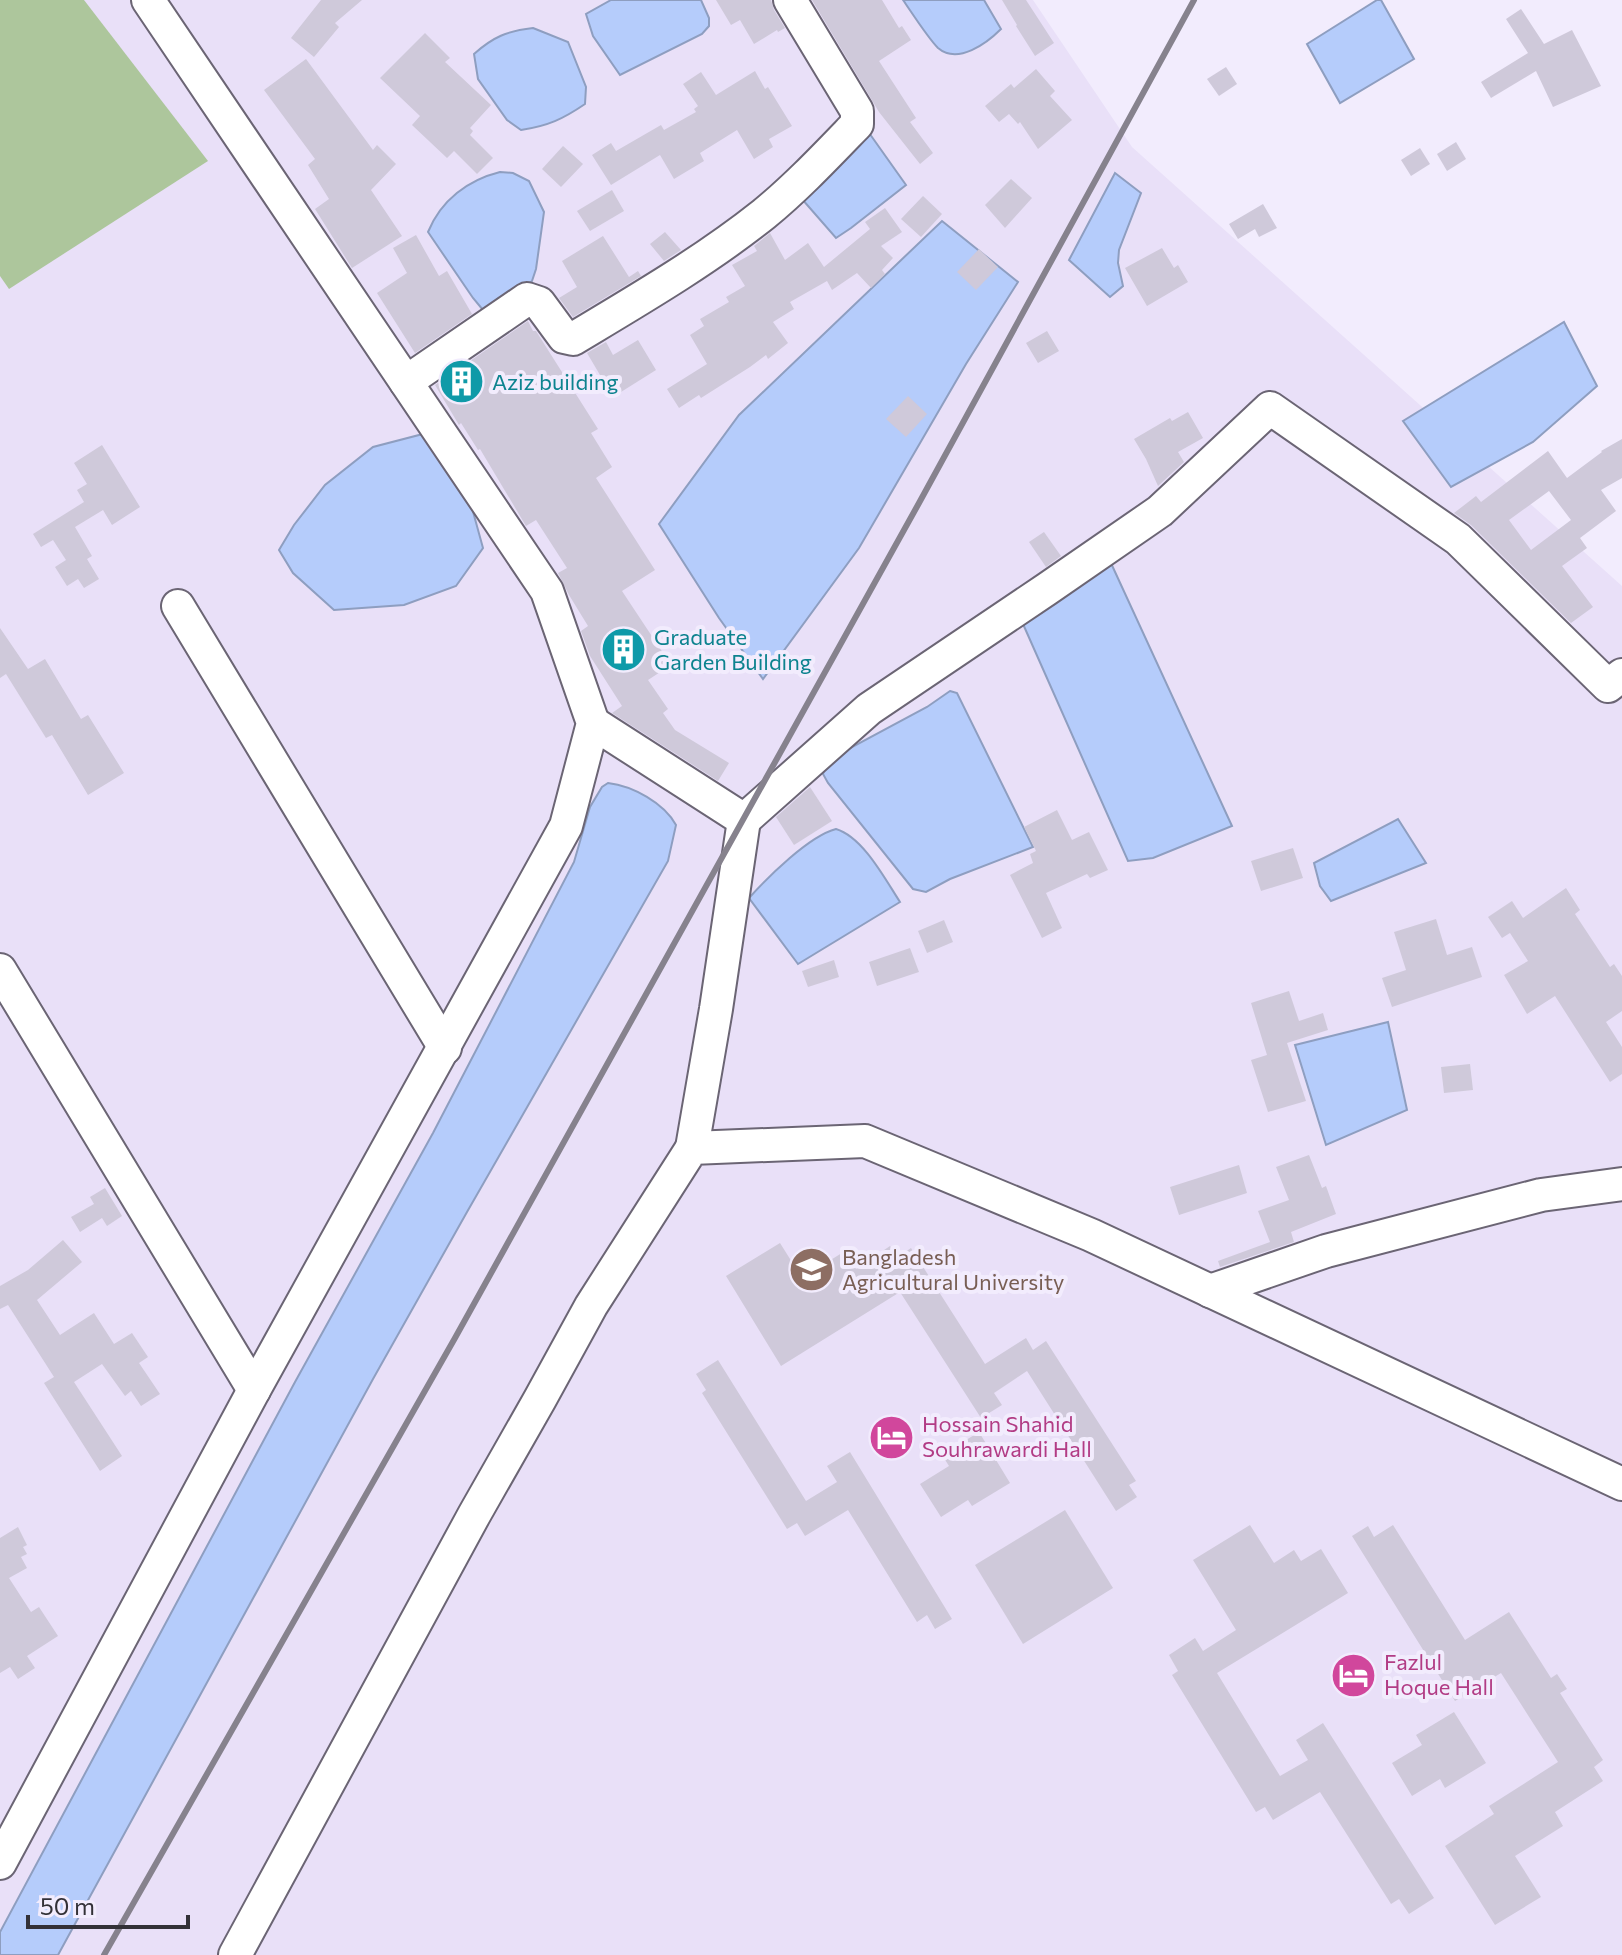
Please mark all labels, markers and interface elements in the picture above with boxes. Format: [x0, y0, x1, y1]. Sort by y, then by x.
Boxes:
building icon: Aziz building [437, 358, 485, 406]
place label: Aziz building [492, 368, 618, 395]
place label: Graduate Garden Building [654, 623, 812, 675]
building icon: Graduate Garden Building [599, 626, 647, 674]
place label: Bangladesh Agricultural University [842, 1243, 1064, 1295]
school or university icon: Bangladesh Agricultural University [787, 1246, 835, 1294]
place label: Hossain Shahid Souhrawardi Hall [922, 1410, 1092, 1462]
hotel icon: Hossain Shahid Souhrawardi Hall [867, 1413, 915, 1461]
place label: Fazlul Hoque Hall [1384, 1648, 1494, 1700]
hotel icon: Fazlul Hoque Hall [1329, 1651, 1377, 1699]
scale bar [28, 1879, 188, 1929]
text: 50 m [40, 1891, 95, 1920]

